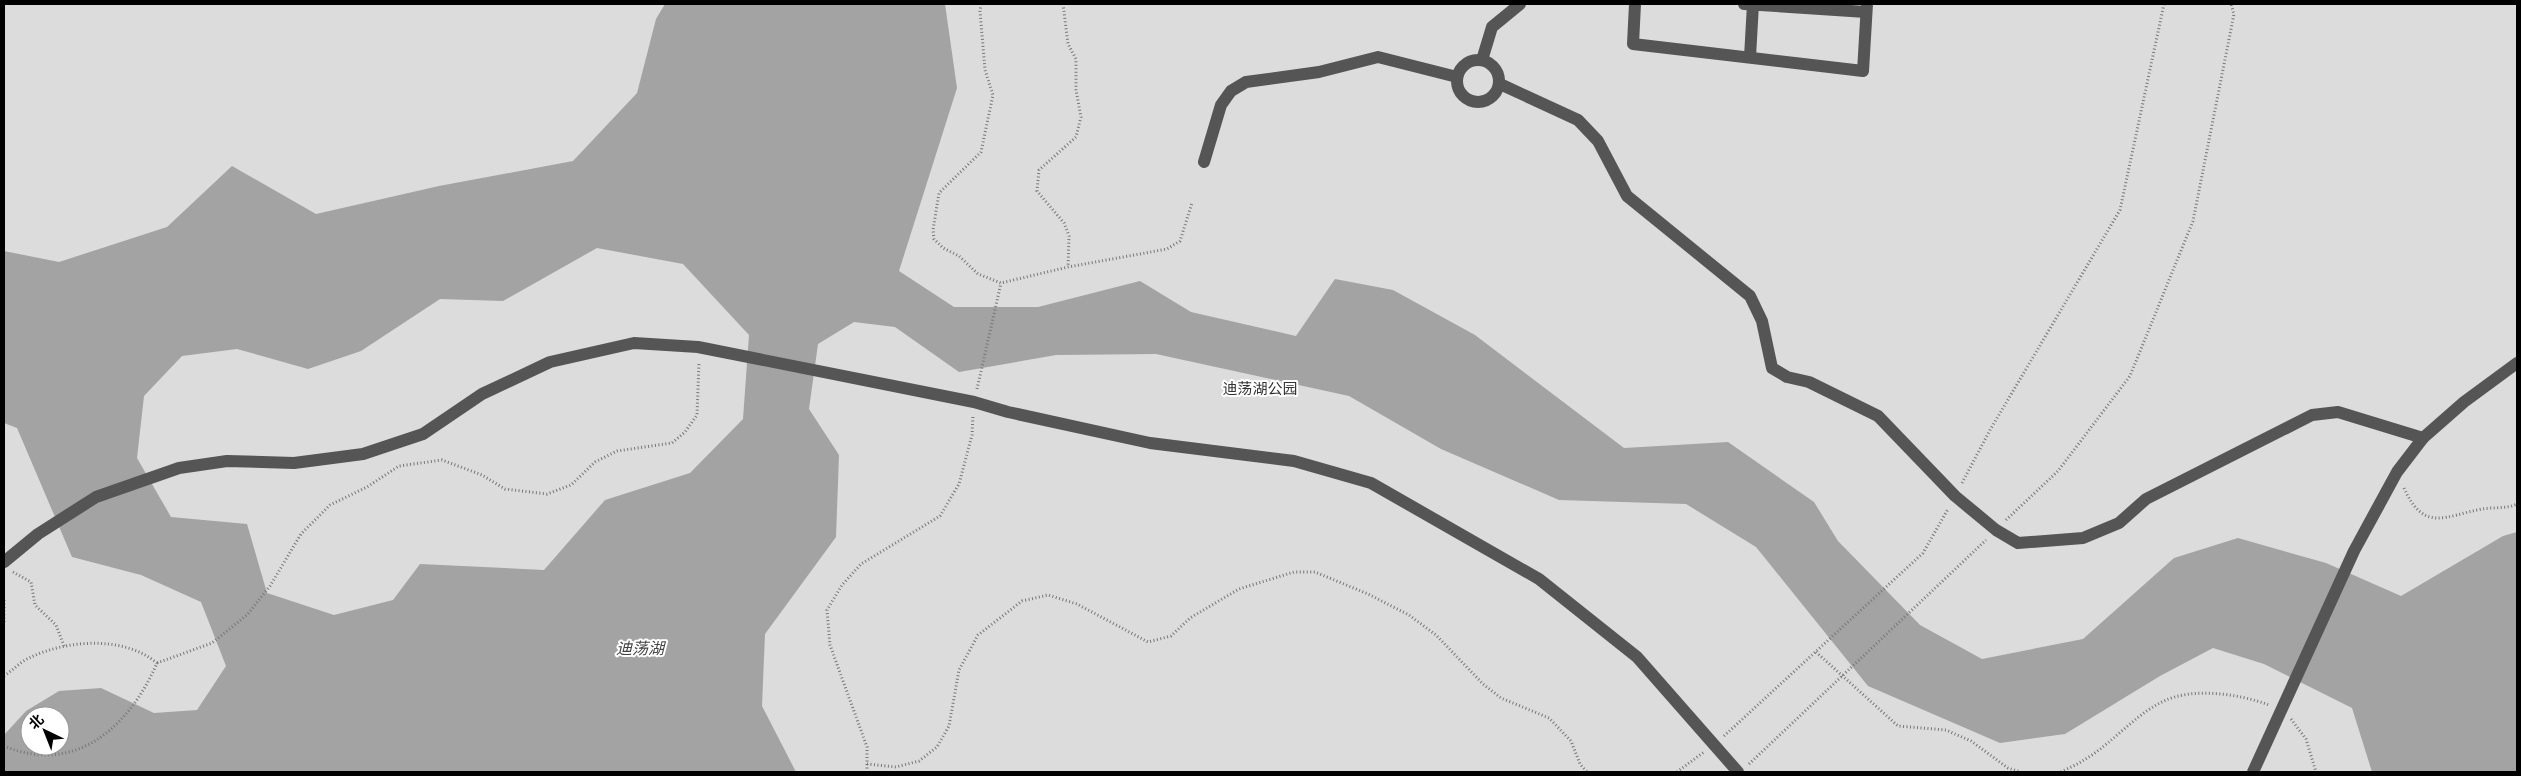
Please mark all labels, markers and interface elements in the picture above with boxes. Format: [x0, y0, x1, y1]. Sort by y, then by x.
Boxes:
park label: 迪荡湖公园 [1222, 377, 1298, 400]
water label: 迪荡湖 [616, 636, 667, 660]
north arrow [20, 706, 70, 756]
text: 北 [24, 709, 48, 734]

